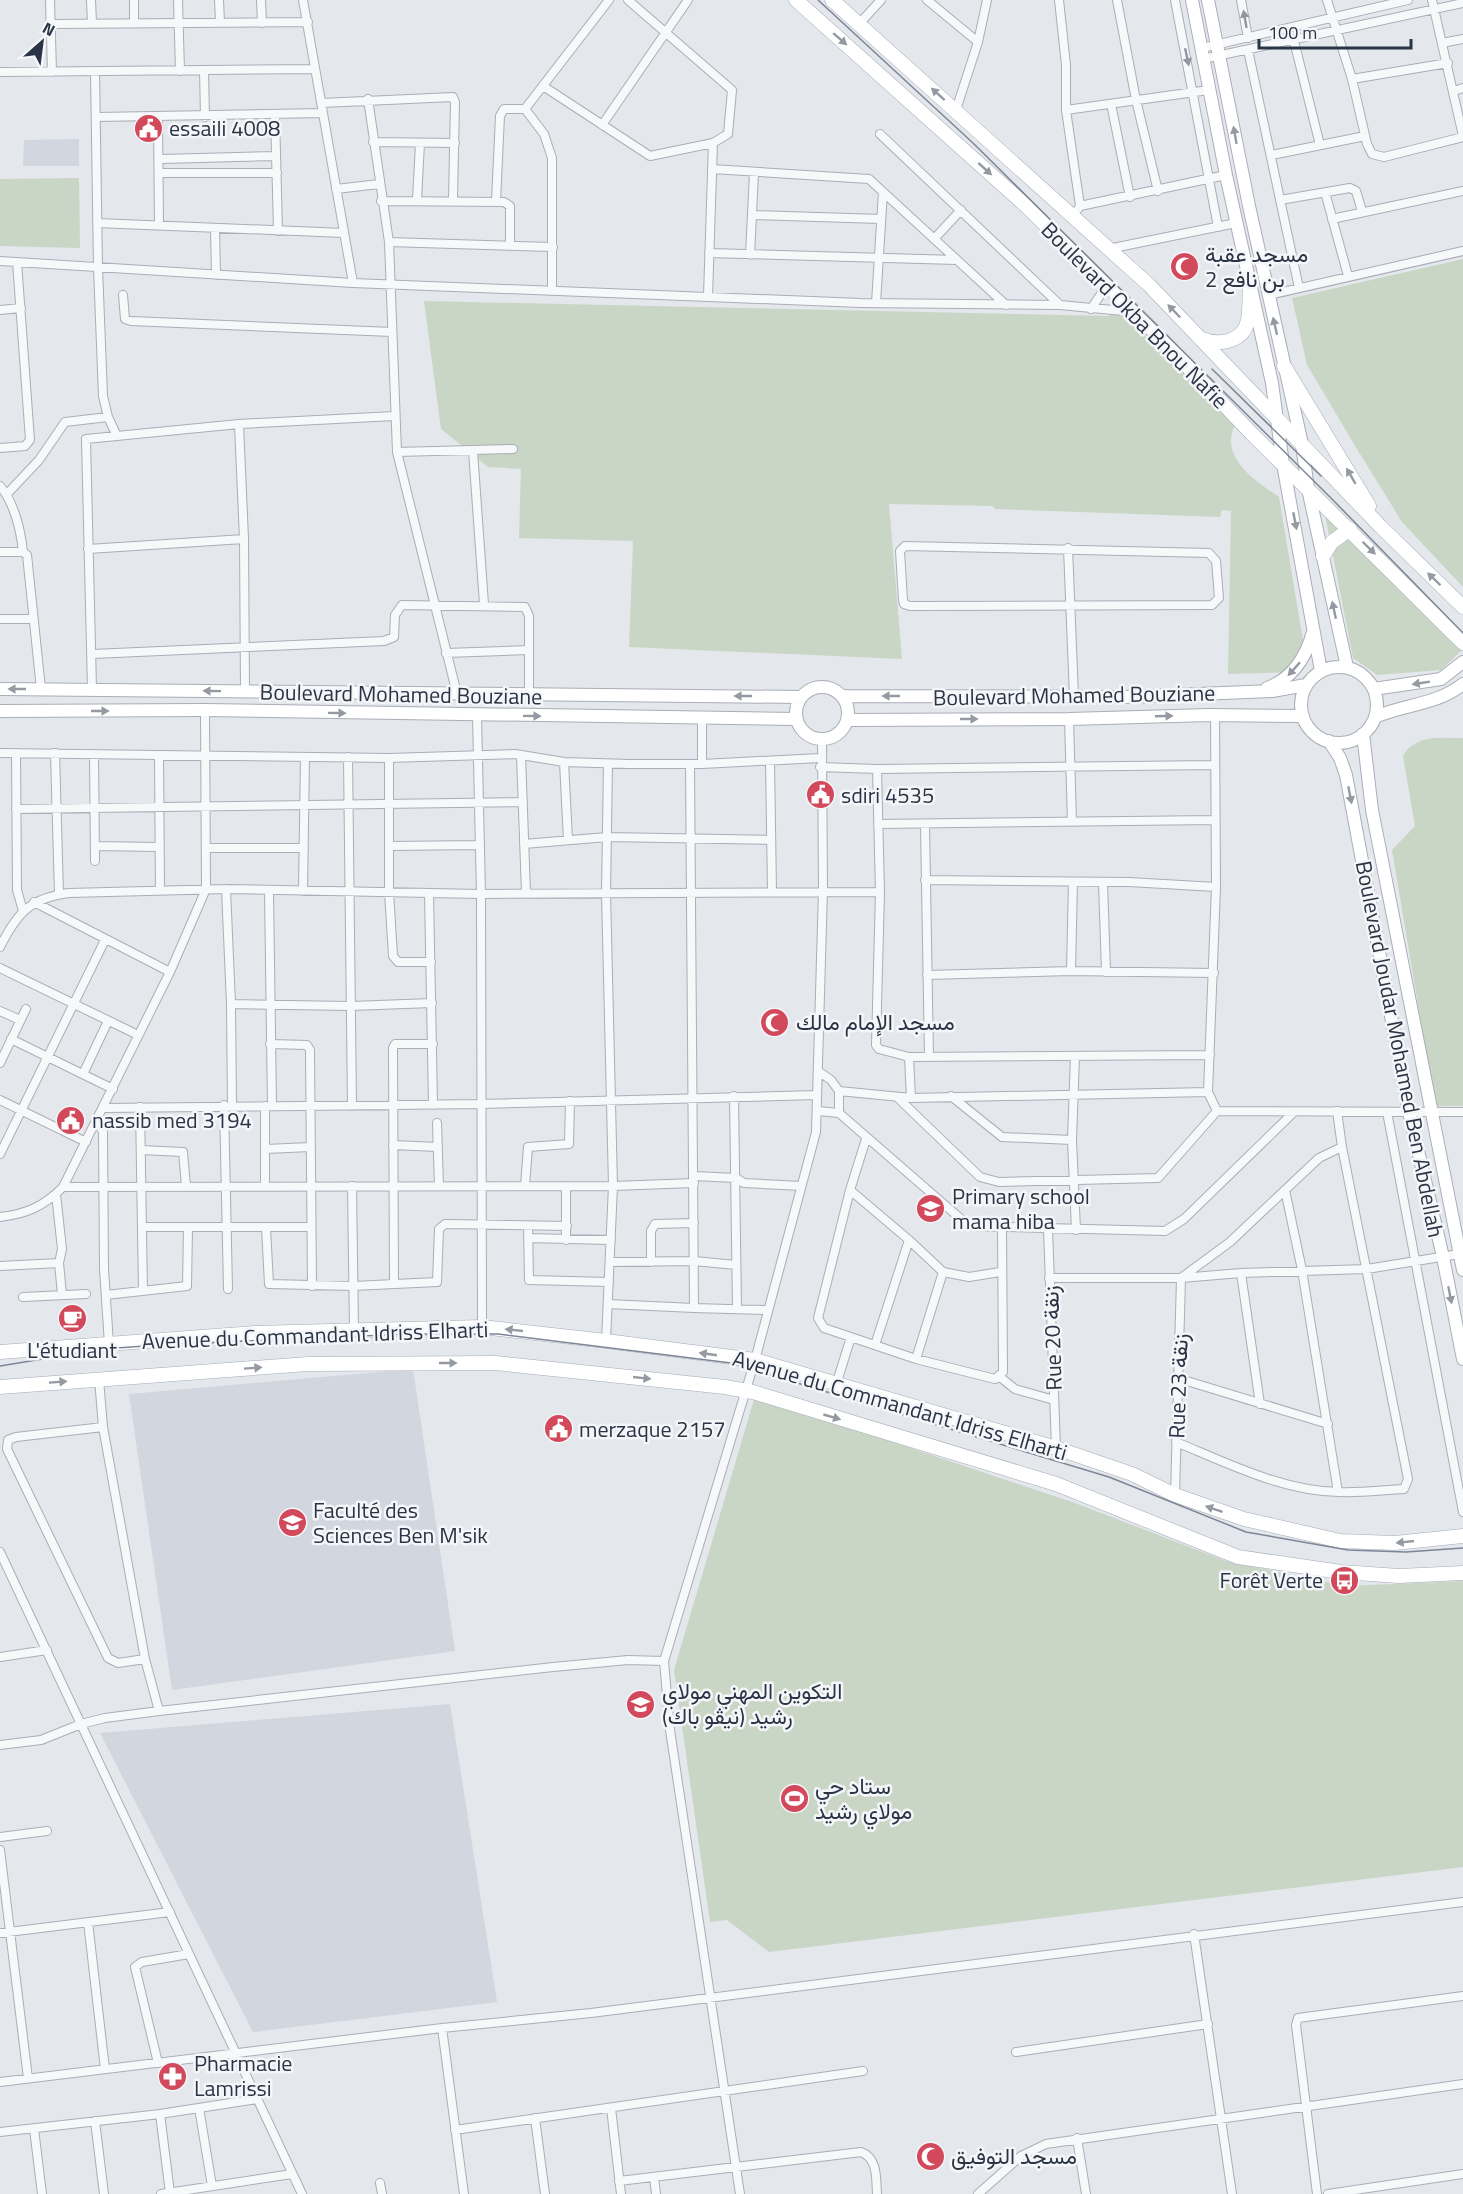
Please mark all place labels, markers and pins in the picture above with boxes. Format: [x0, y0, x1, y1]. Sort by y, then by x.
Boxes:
place label: essaili 4008 [169, 111, 280, 145]
public building icon: essaili 4008 [132, 112, 164, 144]
place label: مسجد عقبة بن نافع 2 [1205, 237, 1308, 296]
mosque icon: مسجد عقبة بن نافع 2 [1168, 251, 1200, 283]
place label: sdiri 4535 [841, 778, 934, 812]
public building icon: sdiri 4535 [804, 779, 836, 811]
place label: مسجد الإمام مالك [796, 1005, 955, 1039]
mosque icon: مسجد الإمام مالك [759, 1006, 791, 1038]
place label: nassib med 3194 [92, 1103, 252, 1137]
public building icon: nassib med 3194 [55, 1104, 87, 1136]
place label: Primary school mama hiba [952, 1179, 1090, 1238]
school or university icon: Primary school mama hiba [915, 1193, 947, 1225]
cafe icon: L'étudiant [56, 1302, 88, 1334]
place label: L'étudiant [27, 1333, 117, 1367]
place label: merzaque 2157 [579, 1412, 726, 1446]
public building icon: merzaque 2157 [542, 1413, 574, 1445]
place label: Faculté des Sciences Ben M'sik [313, 1493, 488, 1552]
school or university icon: Faculté des Sciences Ben M'sik [276, 1507, 308, 1539]
place label: Forêt Verte [1220, 1563, 1323, 1597]
bus stop icon: Forêt Verte [1328, 1564, 1360, 1596]
place label: التكوين المهني مولاي رشيد (نيڤو باك) [662, 1674, 842, 1733]
school or university icon: التكوين المهني مولاي رشيد (نيڤو باك) [625, 1688, 657, 1720]
place label: ستاد حي مولاي رشيد [815, 1769, 912, 1830]
sports icon: ستاد حي مولاي رشيد [778, 1783, 810, 1815]
place label: Pharmacie Lamrissi [194, 2046, 292, 2105]
pharmacy icon: Pharmacie Lamrissi [157, 2060, 189, 2092]
place label: مسجد التوفيق [951, 2139, 1077, 2173]
mosque icon: مسجد التوفيق [914, 2140, 946, 2172]

